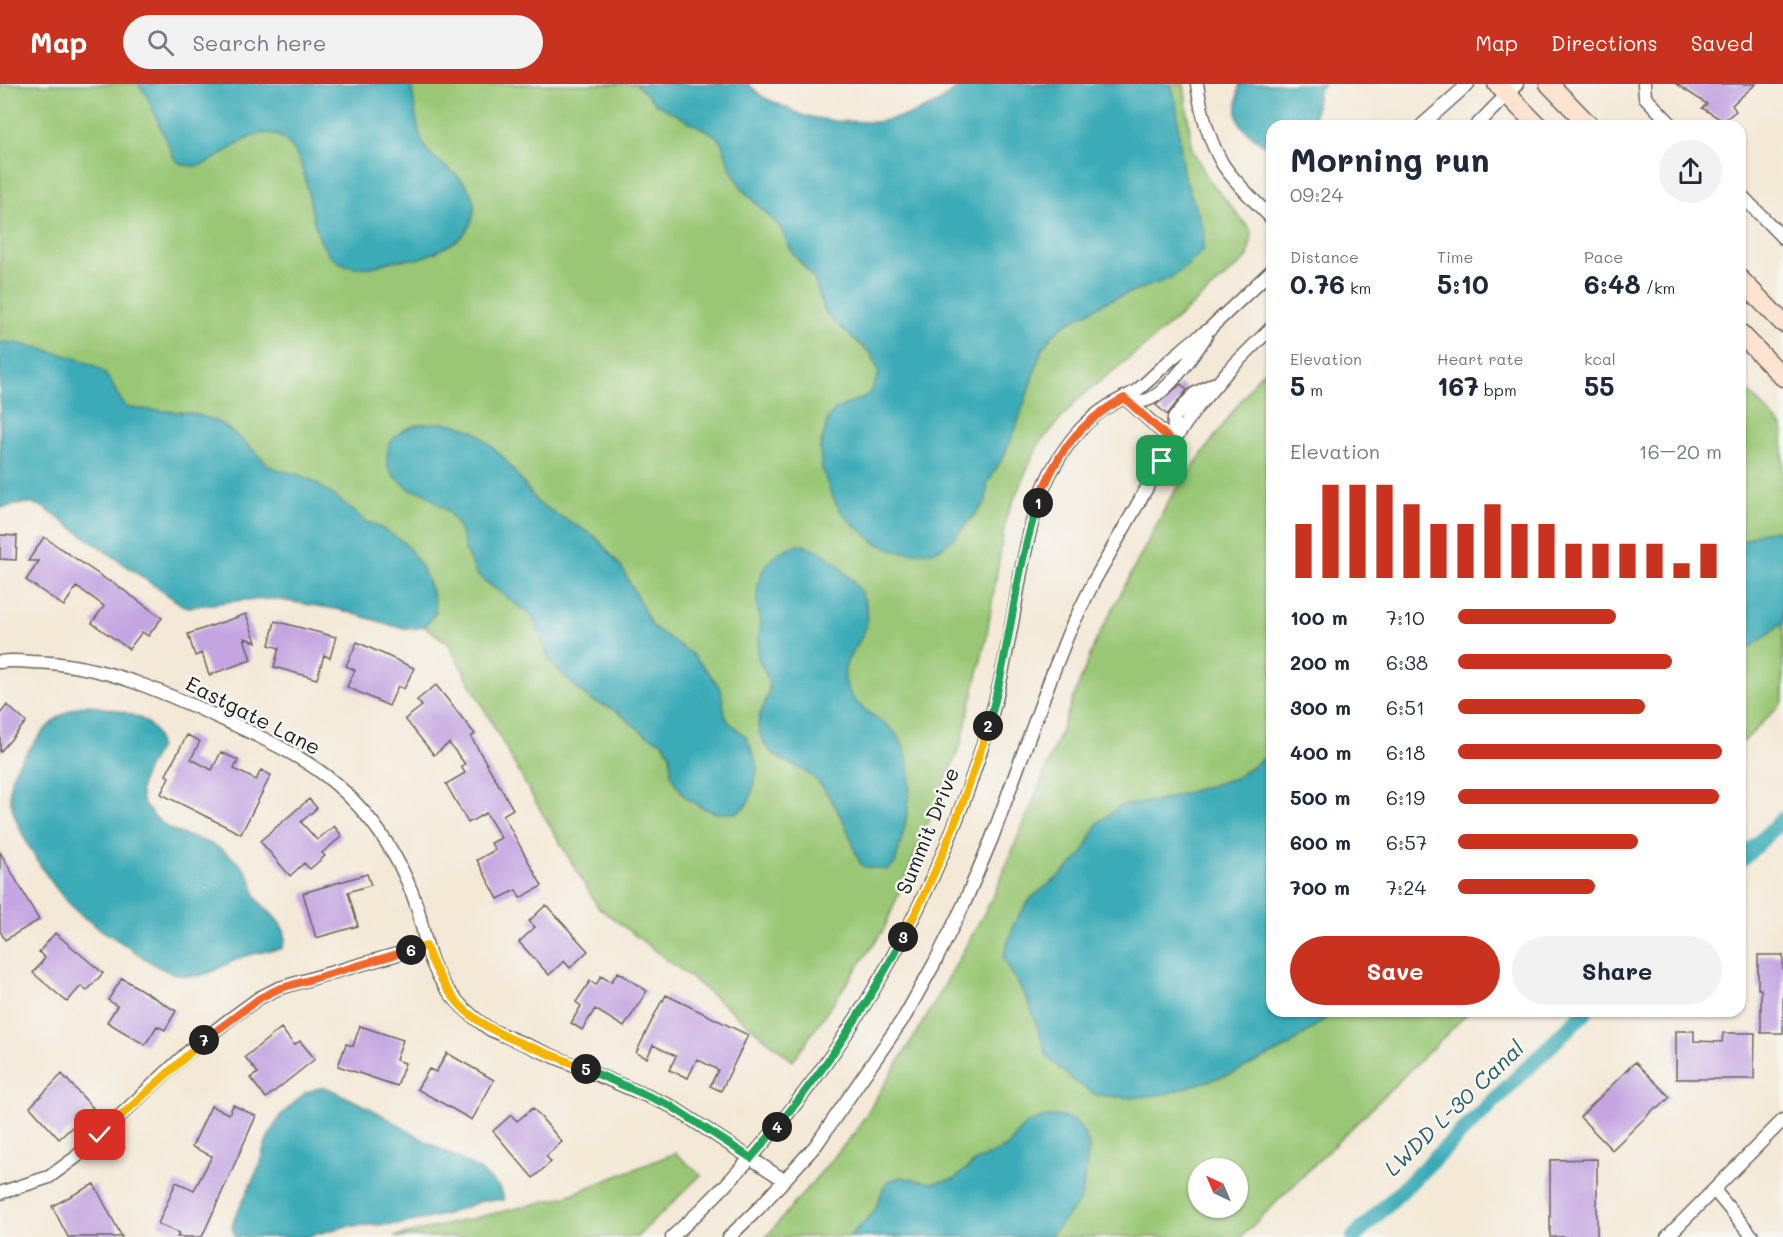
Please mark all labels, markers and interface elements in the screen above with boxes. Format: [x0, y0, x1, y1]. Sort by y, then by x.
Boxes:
search box [123, 15, 543, 69]
text: Map [30, 24, 87, 60]
icon: search [144, 26, 177, 59]
text: Search here [192, 28, 326, 57]
text: Map [1475, 29, 1518, 56]
text: Directions [1551, 29, 1658, 56]
text: Saved [1691, 29, 1753, 56]
text: Morning run [1290, 137, 1490, 180]
button: share [1659, 140, 1722, 203]
text: 09:24 [1290, 181, 1343, 207]
text: Distance [1290, 246, 1359, 267]
text: Time [1437, 246, 1473, 267]
text: Pace [1584, 246, 1623, 267]
text: 0.76 [1290, 267, 1345, 301]
text: 5:10 [1437, 267, 1489, 301]
text: 6:48 [1584, 267, 1641, 301]
text: km [1345, 277, 1371, 298]
text: /km [1641, 277, 1675, 298]
text: Elevation [1290, 348, 1362, 369]
text: Heart rate [1437, 348, 1523, 369]
text: kcal [1584, 348, 1616, 369]
text: 5 [1290, 369, 1305, 403]
text: 167 [1437, 369, 1479, 403]
text: 55 [1584, 369, 1614, 403]
text: m [1305, 379, 1323, 400]
text: bpm [1479, 379, 1517, 400]
pin [1136, 435, 1187, 486]
text: Elevation [1290, 438, 1380, 464]
text: 16–20 m [1639, 438, 1722, 464]
icon: arrive [1145, 444, 1178, 477]
pin: 1 [1023, 488, 1053, 518]
text: 1 [1034, 492, 1042, 513]
text: 100 m [1290, 604, 1348, 630]
text: 7:10 [1386, 604, 1425, 630]
text: 200 m [1290, 649, 1350, 675]
text: 6:38 [1386, 649, 1428, 675]
street label: Eastgate Lane [182, 669, 326, 760]
text: 300 m [1290, 694, 1351, 720]
text: 6:51 [1386, 694, 1425, 720]
pin: 2 [973, 711, 1003, 741]
text: 2 [984, 715, 992, 736]
text: 400 m [1290, 739, 1351, 765]
text: 6:18 [1386, 739, 1425, 765]
street label: Summit Drive [889, 763, 964, 898]
text: 500 m [1290, 784, 1350, 810]
text: 6:19 [1386, 784, 1425, 810]
text: 600 m [1290, 829, 1351, 855]
text: 6:57 [1386, 829, 1427, 855]
text: 700 m [1290, 874, 1350, 900]
text: 7:24 [1386, 874, 1426, 900]
pin: 3 [888, 922, 918, 952]
text: 3 [898, 926, 908, 947]
pin: 6 [396, 935, 426, 965]
button: Save [1290, 936, 1500, 1005]
button: Share [1512, 936, 1722, 1005]
text: 6 [406, 939, 416, 960]
pin: 7 [189, 1025, 219, 1055]
text: 7 [200, 1029, 208, 1050]
water label: LWDD L-30 Canal [1378, 1033, 1530, 1182]
pin: 5 [571, 1054, 601, 1084]
text: 5 [581, 1058, 591, 1079]
pin [74, 1109, 125, 1160]
pin: 4 [762, 1112, 792, 1142]
text: 4 [772, 1116, 782, 1137]
icon: check [83, 1118, 116, 1151]
north arrow [1188, 1158, 1248, 1218]
map controls [1188, 1158, 1248, 1218]

